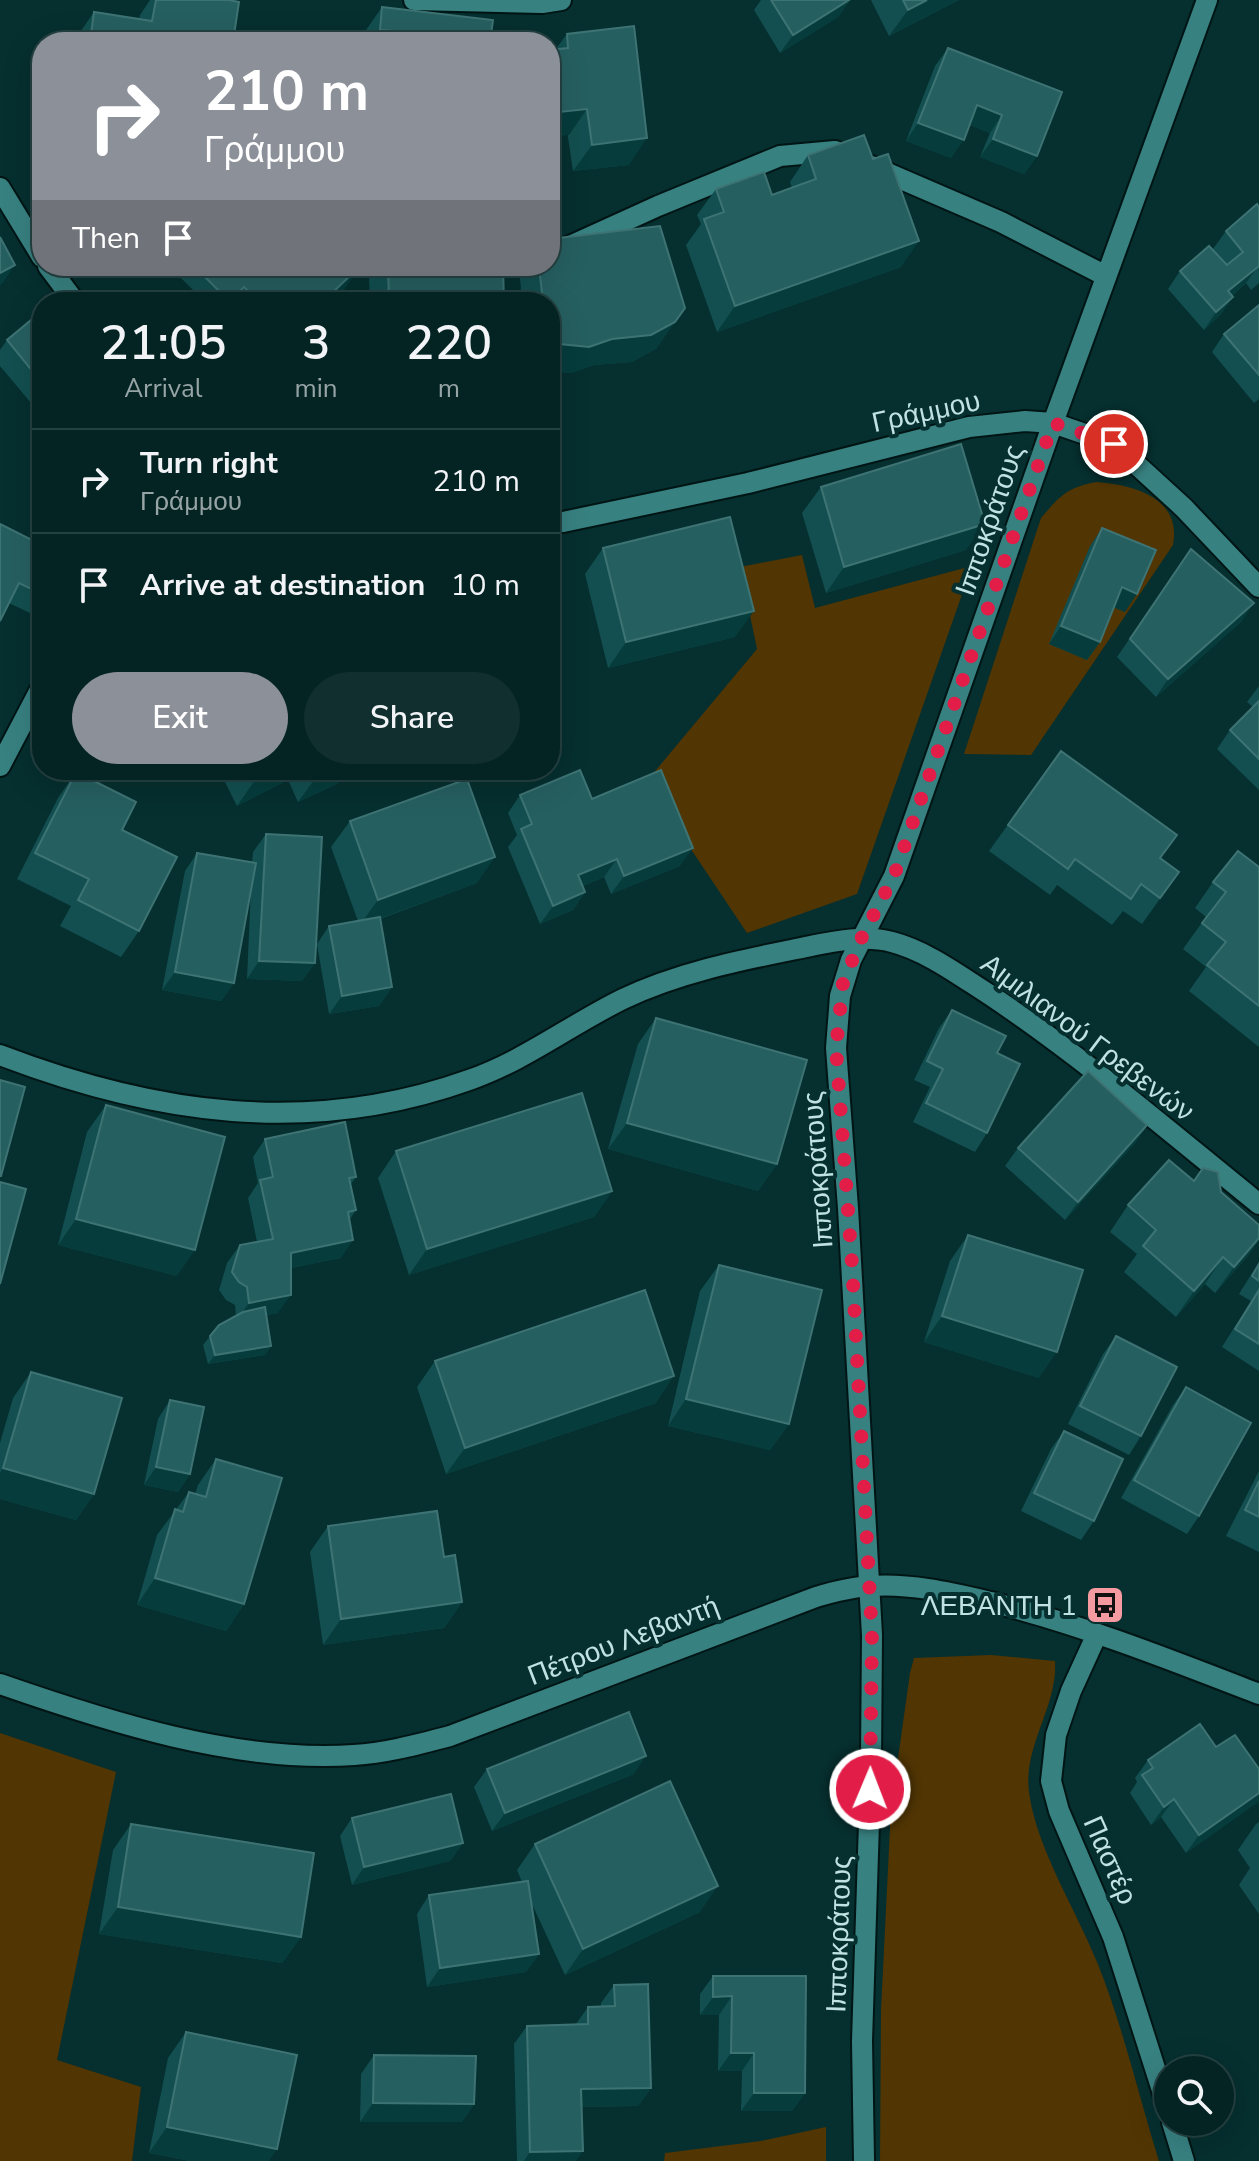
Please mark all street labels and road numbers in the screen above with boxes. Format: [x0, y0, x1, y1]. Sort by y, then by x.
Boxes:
street label: Γράμμου [869, 382, 984, 442]
street label: Ιπποκράτους [946, 440, 1034, 601]
street label: Αιμιλιανού Γρεβενών [973, 945, 1202, 1130]
street label: Ιπποκράτους [794, 1090, 842, 1250]
street label: Πέτρου Λεβαντή [522, 1587, 724, 1695]
street label: Παστέρ [1074, 1810, 1146, 1911]
street label: Ιπποκράτους [817, 1855, 861, 2013]

